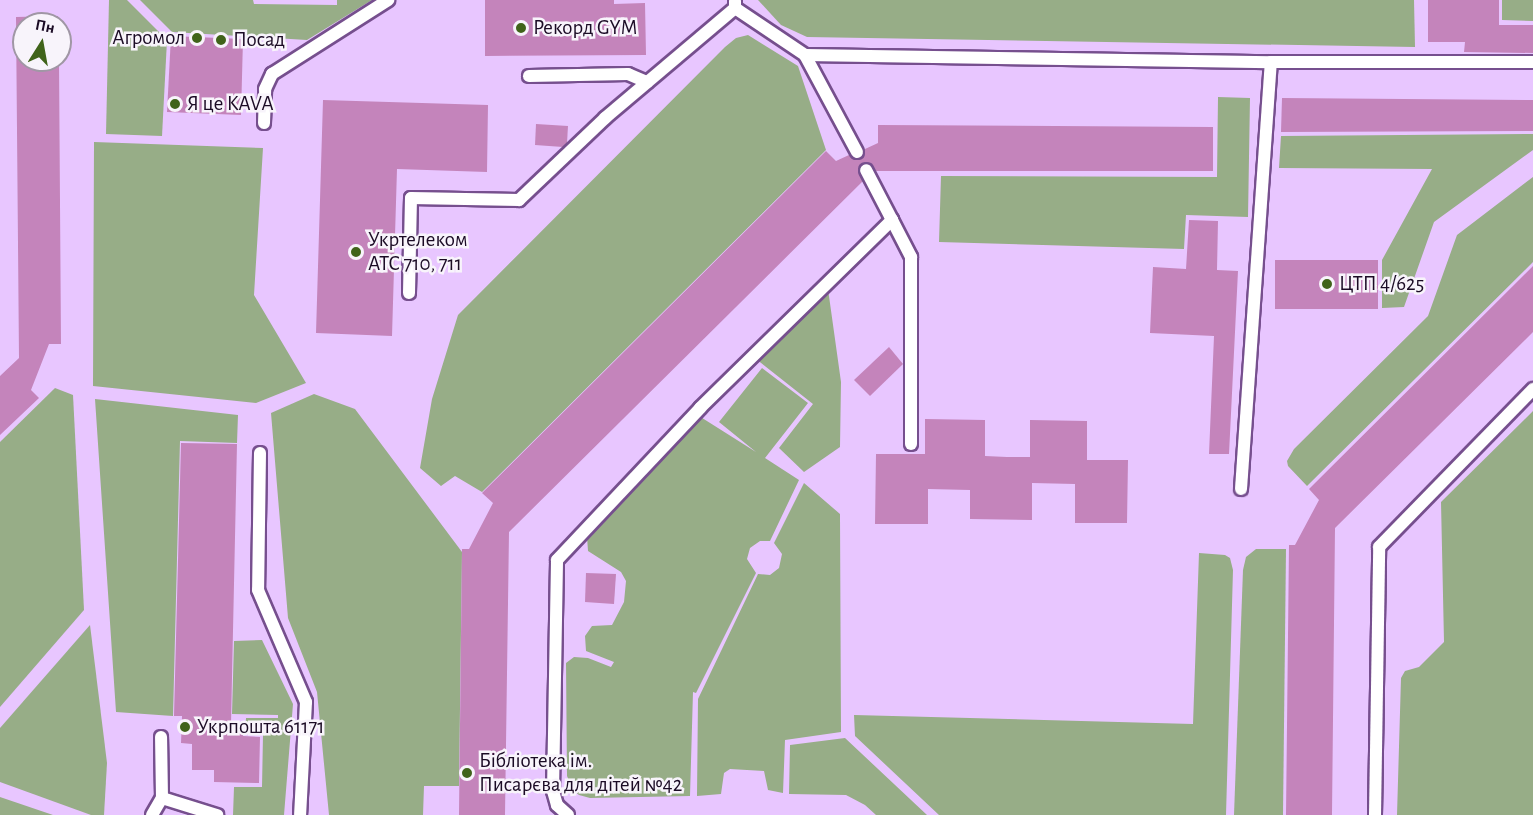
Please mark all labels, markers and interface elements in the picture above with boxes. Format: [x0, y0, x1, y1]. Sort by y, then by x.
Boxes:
north arrow [12, 12, 72, 72]
place label: Рекорд GYM [533, 15, 637, 41]
text: Пн [34, 17, 56, 36]
marker: Рекорд GYM [514, 21, 528, 35]
place label: Агромол [112, 25, 185, 51]
place label: Посад [233, 27, 285, 53]
marker: Агромол [190, 31, 204, 45]
marker: Посад [214, 33, 228, 47]
place label: Я це KAVA [187, 91, 274, 117]
marker: Я це KAVA [168, 97, 182, 111]
place label: Укртелеком АТС 710, 711 [368, 227, 468, 277]
marker: Укртелеком АТС 710, 711 [349, 245, 363, 259]
place label: ЦТП 4/625 [1339, 271, 1424, 297]
marker: ЦТП 4/625 [1320, 277, 1334, 291]
place label: Укрпошта 61171 [197, 714, 324, 740]
marker: Укрпошта 61171 [178, 720, 192, 734]
place label: Бібліотека ім. Писарєва для дітей №42 [479, 748, 682, 798]
marker: Бібліотека ім. Писарєва для дітей №42 [460, 766, 474, 780]

